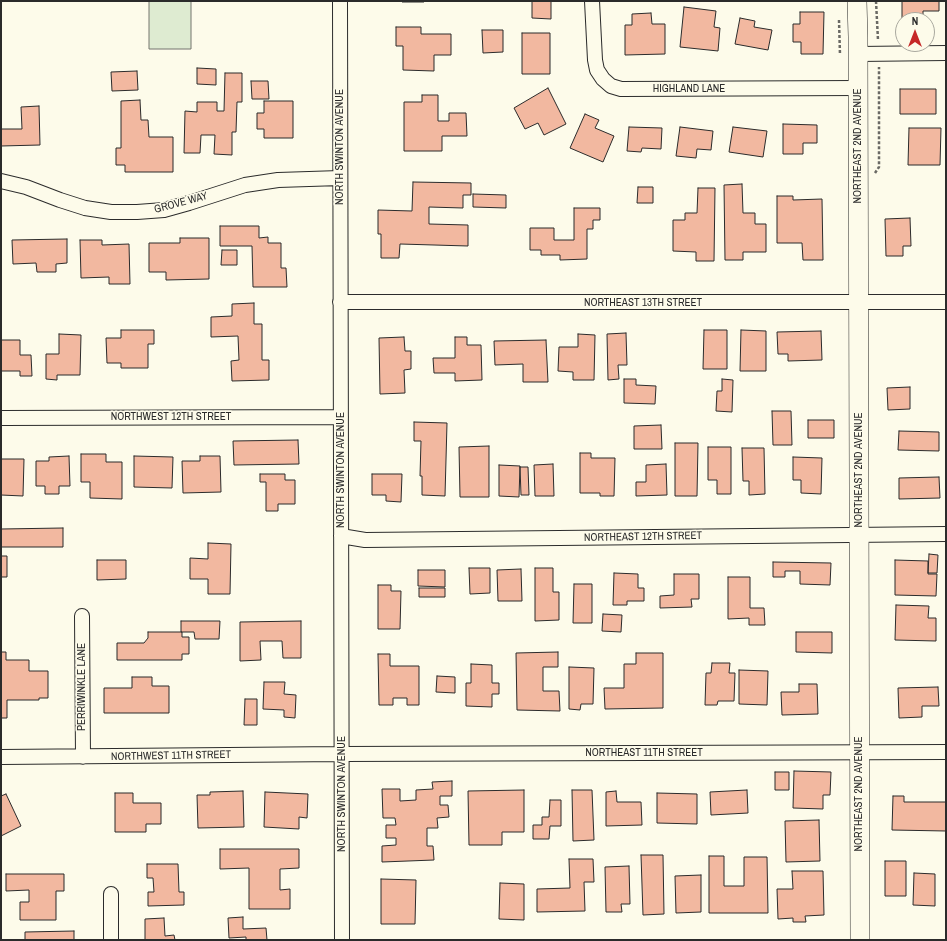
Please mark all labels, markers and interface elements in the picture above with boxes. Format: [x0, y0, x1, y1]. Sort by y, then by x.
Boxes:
north arrow [895, 12, 935, 52]
text: N [912, 14, 918, 28]
street label: HIGHLAND LANE [653, 82, 725, 96]
street label: NORTH SWINTON AVENUE [333, 89, 347, 205]
street label: NORTHEAST 2ND AVENUE [851, 89, 865, 203]
street label: GROVE WAY [153, 190, 209, 216]
street label: NORTHEAST 13TH STREET [584, 296, 702, 310]
street label: NORTHWEST 12TH STREET [111, 410, 231, 424]
street label: NORTH SWINTON AVENUE [334, 412, 348, 528]
street label: NORTHEAST 2ND AVENUE [852, 413, 866, 527]
street label: NORTHEAST 12TH STREET [584, 529, 702, 545]
street label: PERRIWINKLE LANE [75, 643, 89, 731]
street label: NORTH SWINTON AVENUE [335, 736, 349, 852]
street label: NORTHEAST 2ND AVENUE [852, 737, 866, 851]
street label: NORTHEAST 11TH STREET [585, 746, 703, 760]
street label: NORTHWEST 11TH STREET [111, 748, 231, 764]

